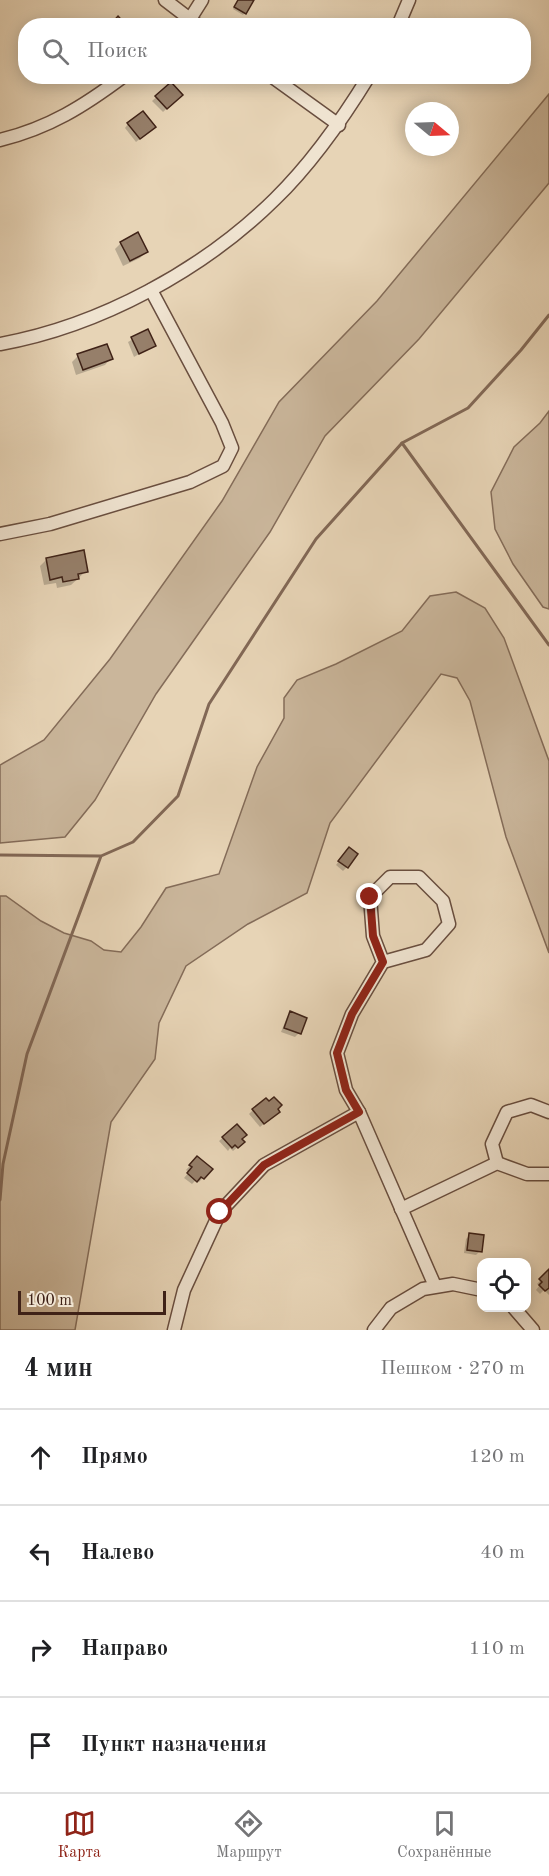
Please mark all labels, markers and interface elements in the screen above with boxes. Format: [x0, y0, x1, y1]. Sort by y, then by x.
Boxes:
search box [18, 18, 531, 84]
icon: search [39, 35, 72, 68]
text: Поиск [87, 40, 148, 62]
north arrow [405, 102, 459, 156]
route end [356, 883, 382, 909]
route start [206, 1198, 232, 1224]
map controls [477, 1258, 531, 1312]
button: locate [477, 1258, 531, 1312]
scale bar [18, 1288, 166, 1316]
text: 100 m [27, 1293, 72, 1309]
text: 4 мин [24, 1356, 93, 1382]
text: Пешком · 270 m [380, 1359, 525, 1379]
icon: ahead [24, 1441, 57, 1474]
text: Прямо [81, 1446, 148, 1468]
text: 120 m [469, 1447, 525, 1467]
icon: left [24, 1537, 57, 1570]
text: Налево [81, 1542, 154, 1564]
text: 40 m [480, 1543, 525, 1563]
icon: right [24, 1633, 57, 1666]
text: Направо [81, 1638, 168, 1660]
text: 110 m [469, 1639, 525, 1659]
icon: arrive [24, 1729, 57, 1762]
text: Пункт назначения [81, 1734, 267, 1756]
tab: Карта [58, 1807, 101, 1863]
tab: Маршрут [216, 1807, 282, 1863]
tab: Сохранённые [397, 1807, 491, 1863]

